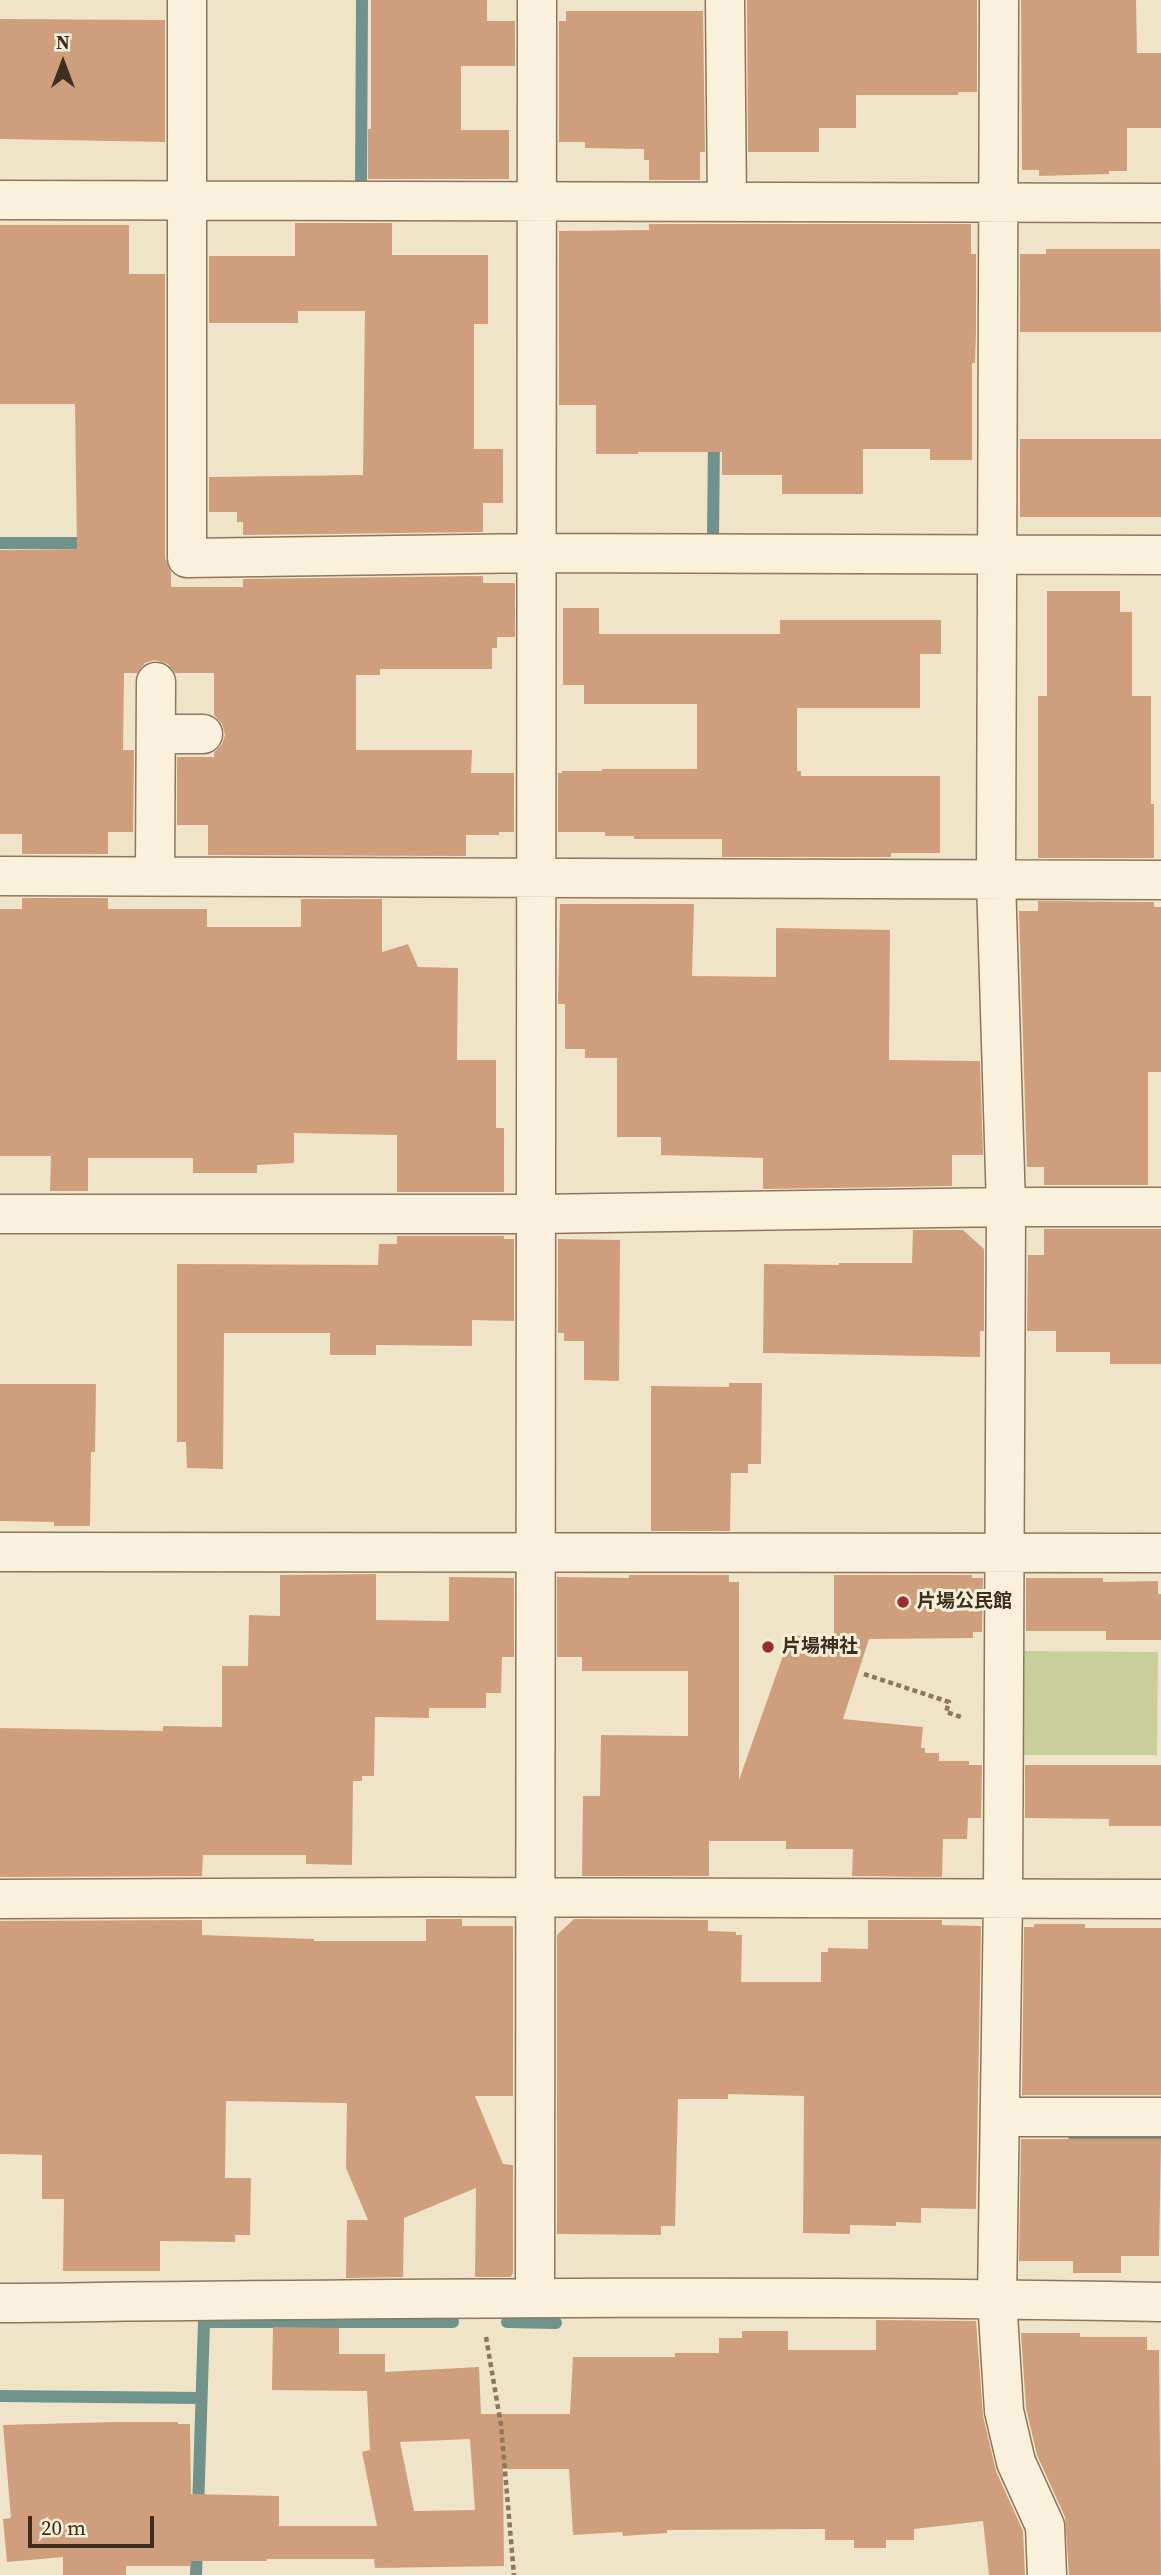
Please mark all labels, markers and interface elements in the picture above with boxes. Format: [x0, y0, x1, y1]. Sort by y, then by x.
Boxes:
north arrow [28, 28, 98, 98]
text: N [56, 29, 70, 55]
place label: 片場公民館 [917, 1591, 1012, 1613]
marker: 片場公民館 [895, 1594, 911, 1610]
place label: 片場神社 [782, 1636, 858, 1658]
marker: 片場神社 [760, 1639, 776, 1655]
scale bar [32, 2502, 158, 2546]
text: 20 m [41, 2513, 86, 2542]

